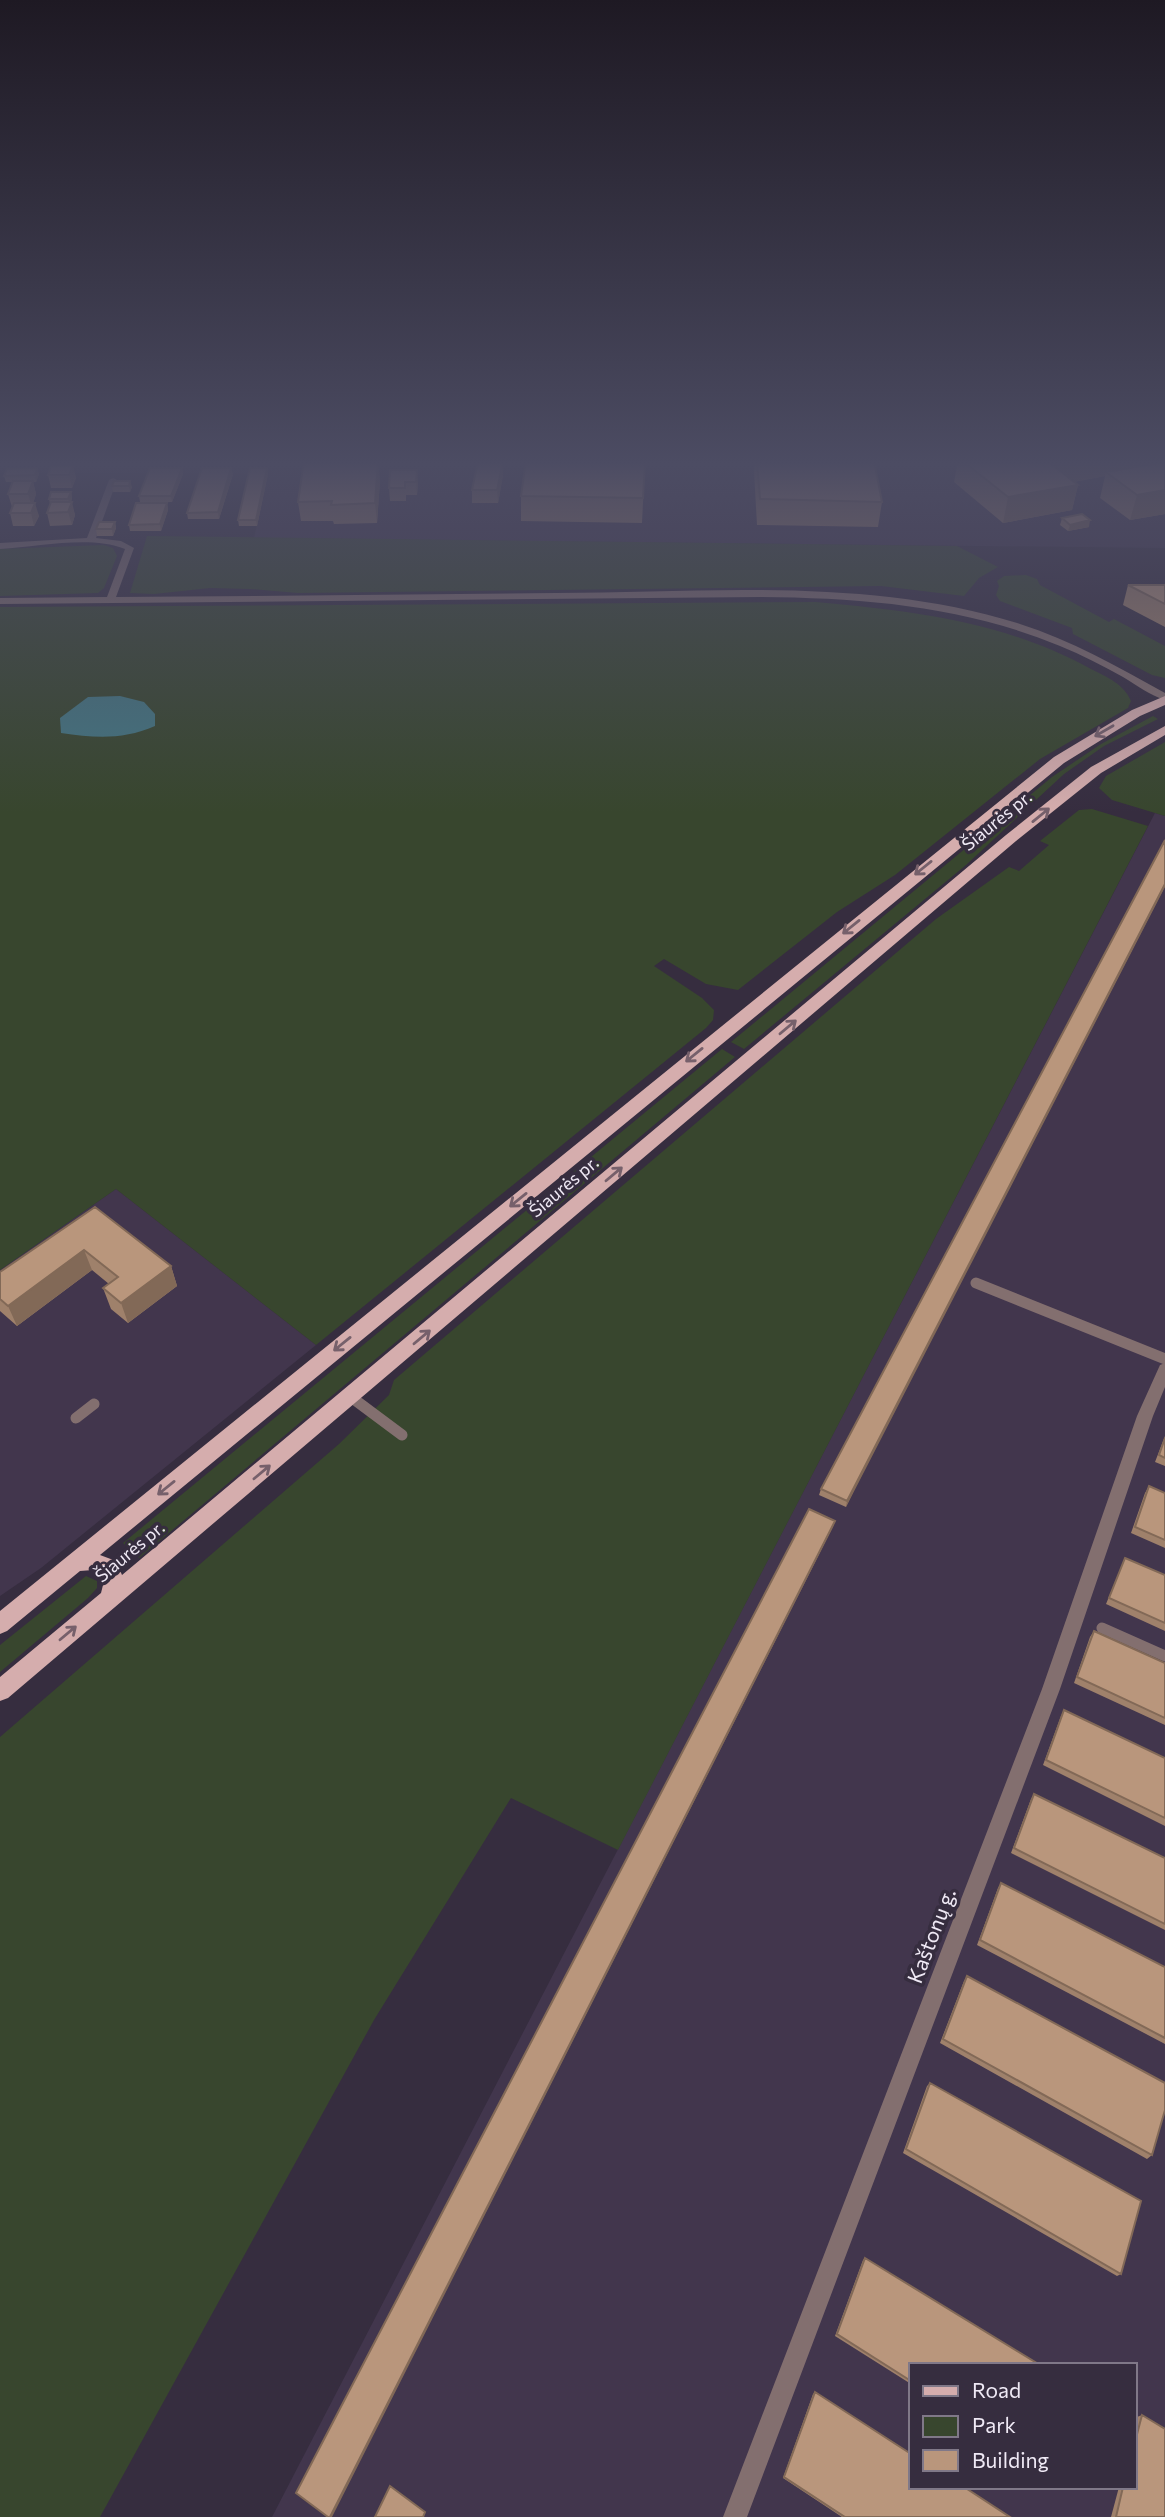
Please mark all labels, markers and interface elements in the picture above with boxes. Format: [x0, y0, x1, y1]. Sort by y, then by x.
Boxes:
one-way arrow [1095, 724, 1115, 738]
street label: Šiaurės pr. [957, 785, 1036, 855]
one-way arrow [1031, 807, 1050, 822]
one-way arrow [914, 861, 933, 876]
one-way arrow [843, 919, 861, 934]
one-way arrow [778, 1019, 796, 1035]
one-way arrow [685, 1047, 703, 1063]
street label: Šiaurės pr. [524, 1151, 603, 1222]
one-way arrow [605, 1166, 623, 1182]
one-way arrow [509, 1192, 527, 1207]
one-way arrow [413, 1329, 431, 1345]
one-way arrow [333, 1336, 351, 1352]
one-way arrow [252, 1464, 270, 1479]
one-way arrow [157, 1480, 175, 1496]
street label: Šiaurės pr. [90, 1516, 169, 1587]
one-way arrow [59, 1625, 77, 1641]
street label: Kaštonų g. [901, 1884, 960, 1986]
legend [909, 2363, 1137, 2489]
text: Road [972, 2377, 1021, 2402]
text: Park [972, 2412, 1016, 2437]
text: Building [972, 2447, 1049, 2472]

